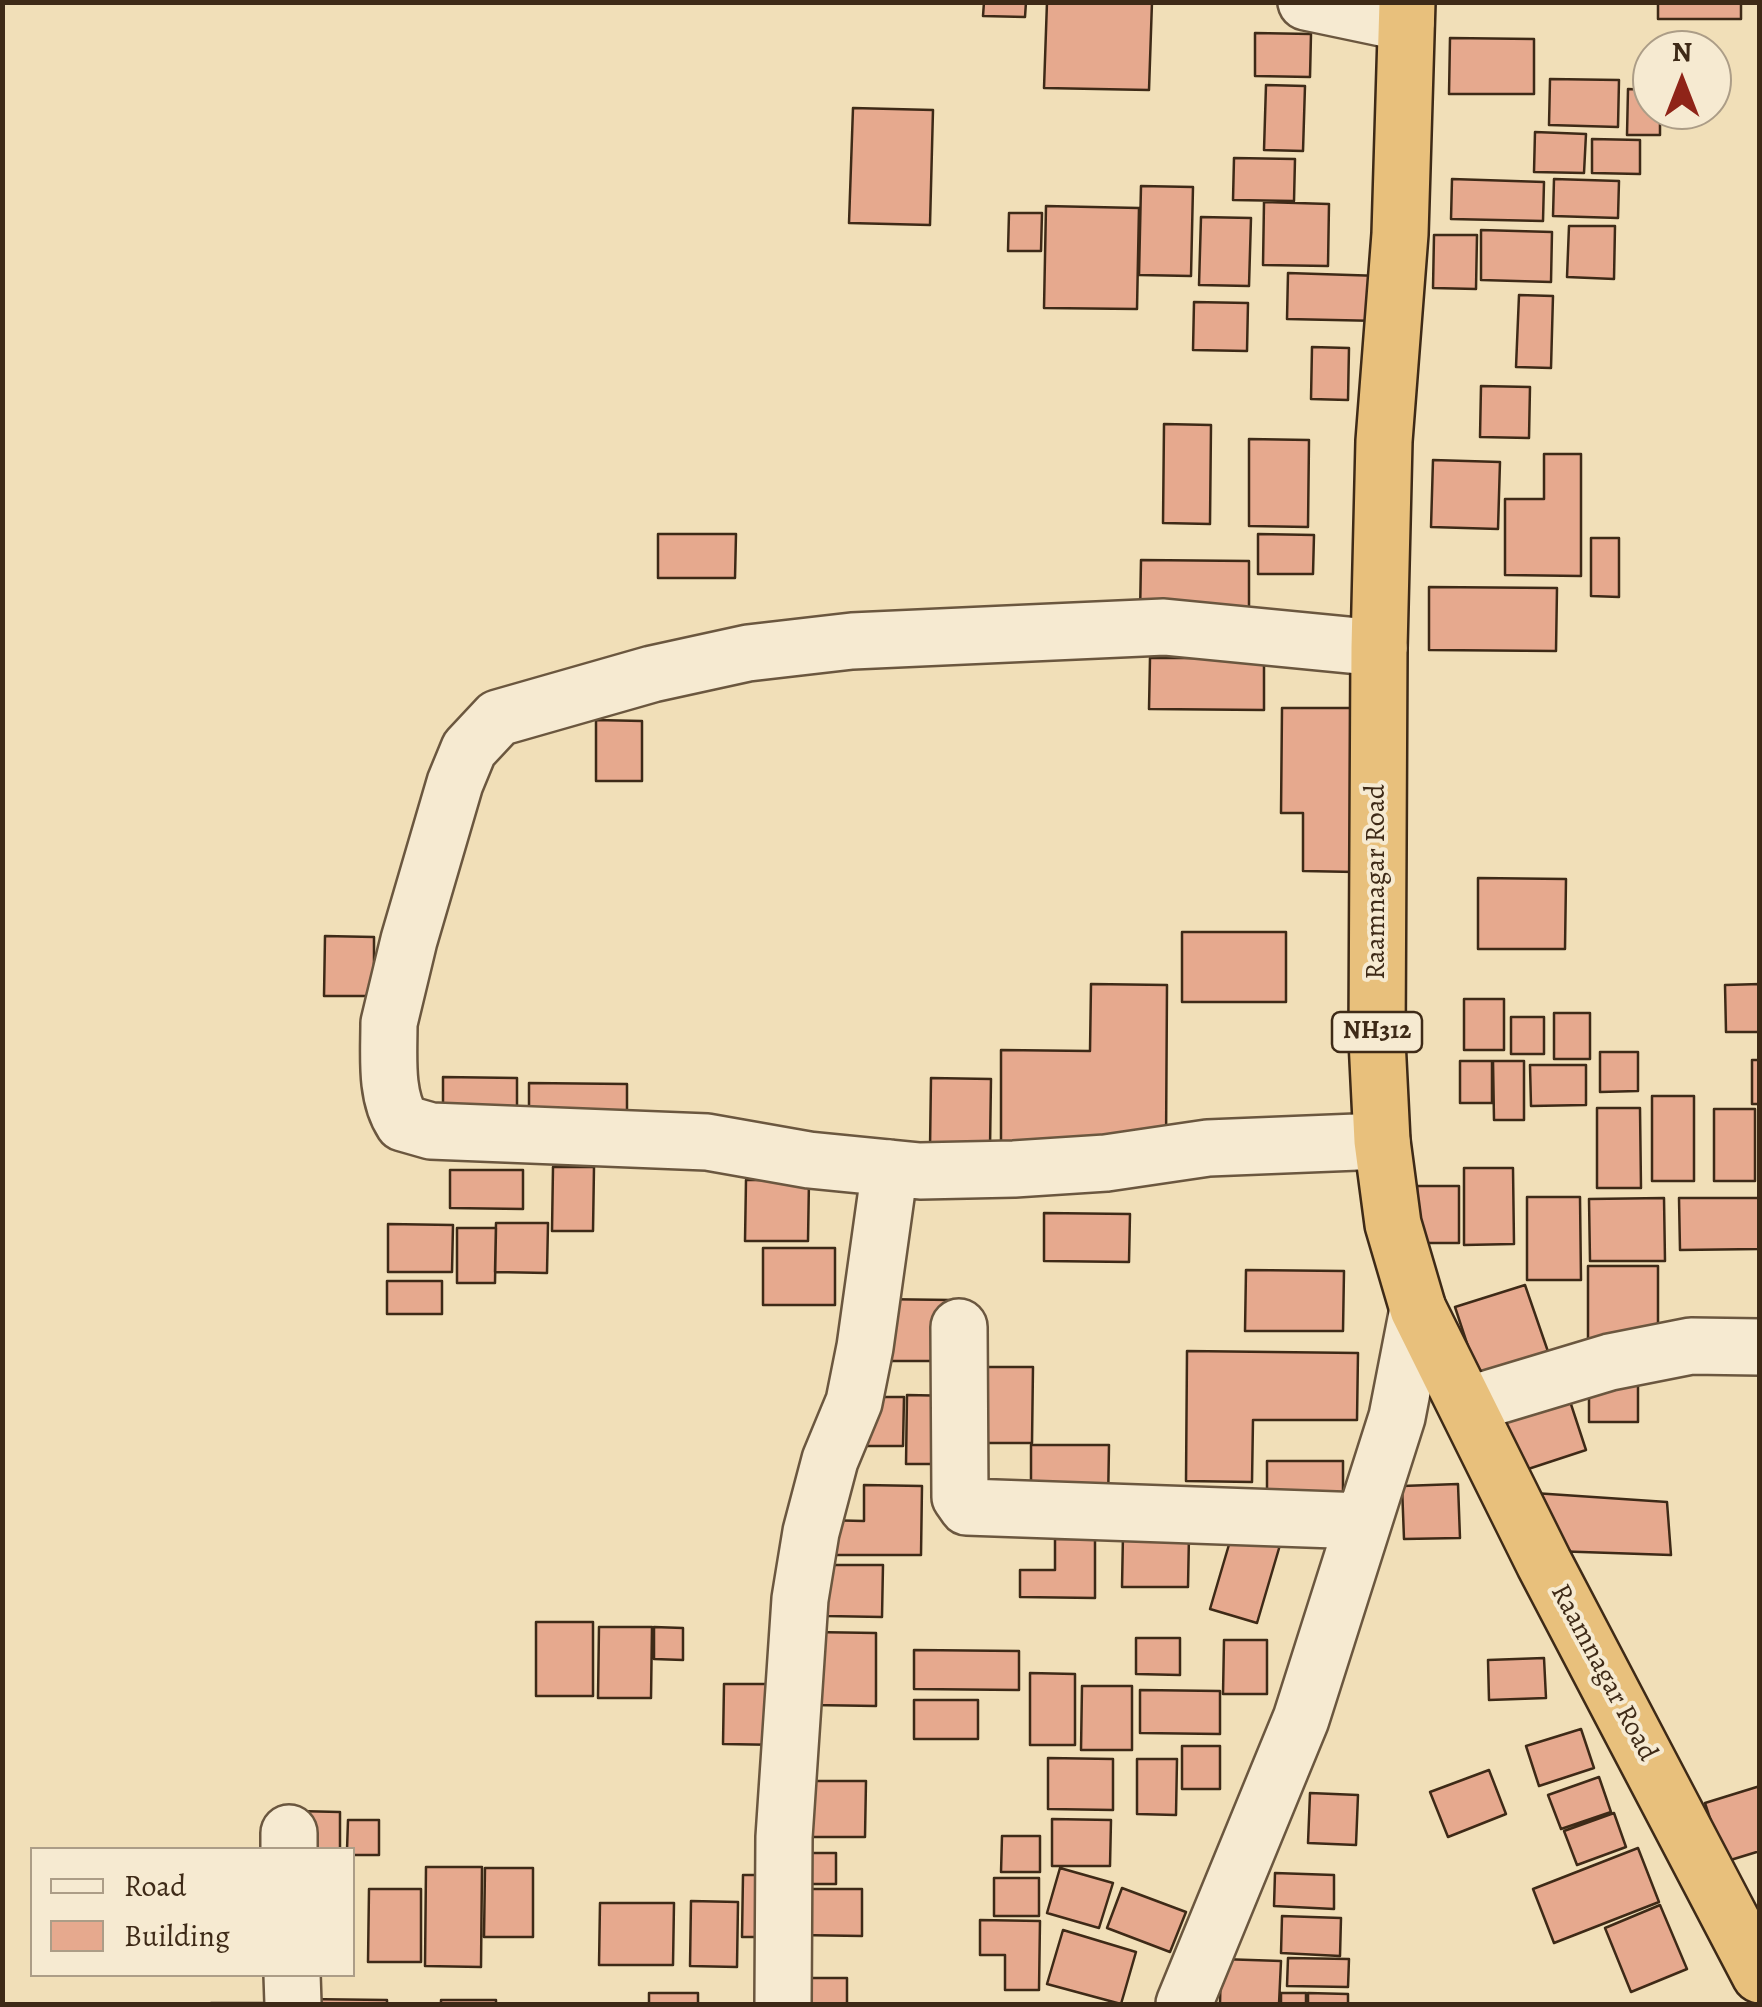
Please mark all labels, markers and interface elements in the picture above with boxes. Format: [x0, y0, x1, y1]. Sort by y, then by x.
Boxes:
north arrow [1632, 30, 1732, 130]
text: N [1672, 33, 1692, 71]
street label: Raamnagar Road [1360, 784, 1394, 980]
road number: NH312 [1332, 1012, 1422, 1052]
street label: Raamnagar Road [1542, 1579, 1664, 1767]
legend [30, 1847, 355, 1977]
text: Road [124, 1866, 186, 1906]
text: Building [124, 1916, 230, 1956]

